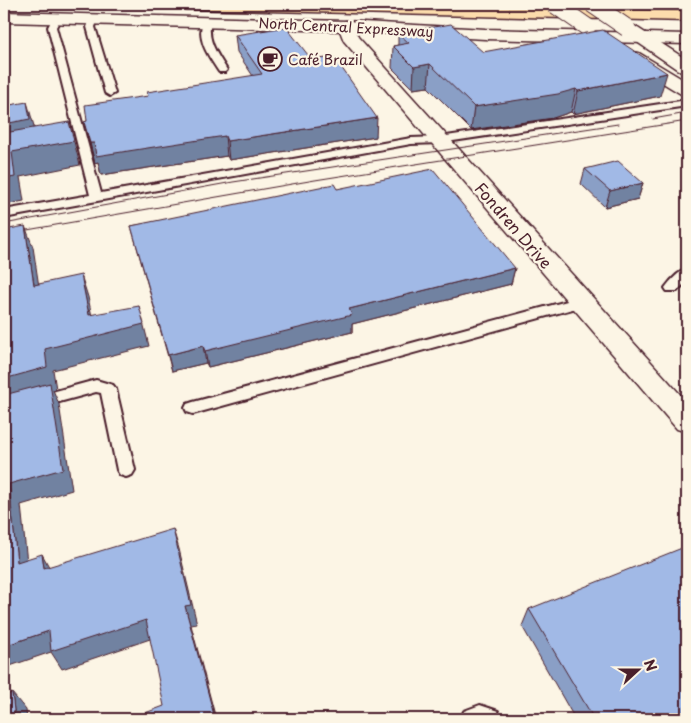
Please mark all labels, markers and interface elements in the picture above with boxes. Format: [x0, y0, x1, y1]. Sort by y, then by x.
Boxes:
street label: North Central Expressway [258, 12, 434, 42]
cafe icon: Café Brazil [257, 46, 283, 72]
place label: Café Brazil [288, 49, 363, 70]
street label: Fondren Drive [470, 176, 558, 274]
north arrow [614, 646, 664, 696]
text: N [639, 656, 662, 674]

